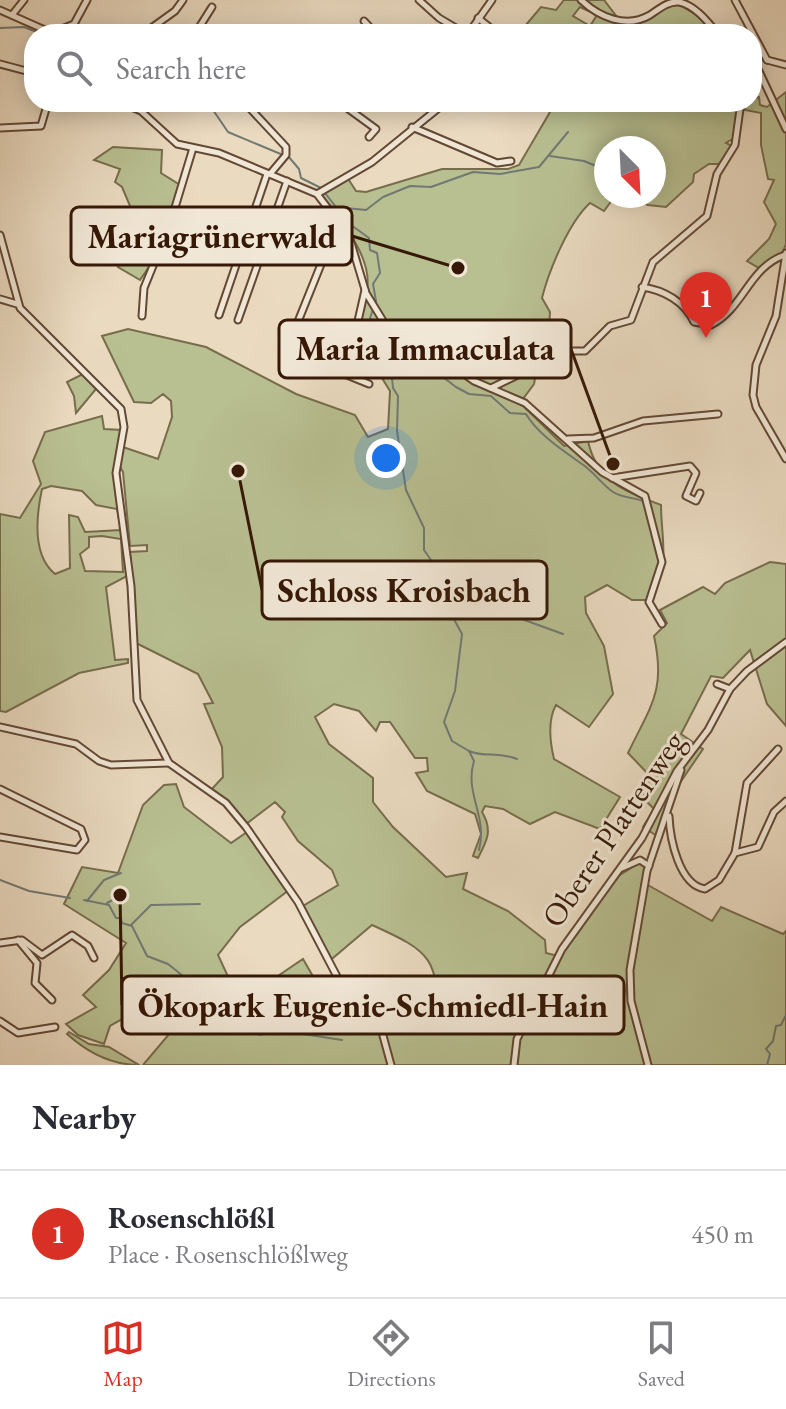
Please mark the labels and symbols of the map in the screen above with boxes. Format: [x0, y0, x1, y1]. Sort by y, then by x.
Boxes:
north arrow [594, 136, 666, 208]
callout: Mariagrünerwald [71, 207, 352, 265]
text: Mariagrünerwald [87, 214, 337, 258]
pin: 1 [680, 272, 732, 338]
callout: Maria Immaculata [279, 320, 571, 378]
text: Maria Immaculata [295, 326, 556, 370]
your location [366, 438, 406, 478]
callout: Schloss Kroisbach [262, 561, 547, 619]
text: Schloss Kroisbach [277, 568, 531, 612]
street label: Oberer Plattenweg [532, 722, 695, 935]
callout: Ökopark Eugenie-Schmiedl-Hain [122, 976, 624, 1034]
text: Ökopark Eugenie-Schmiedl-Hain [138, 983, 608, 1027]

